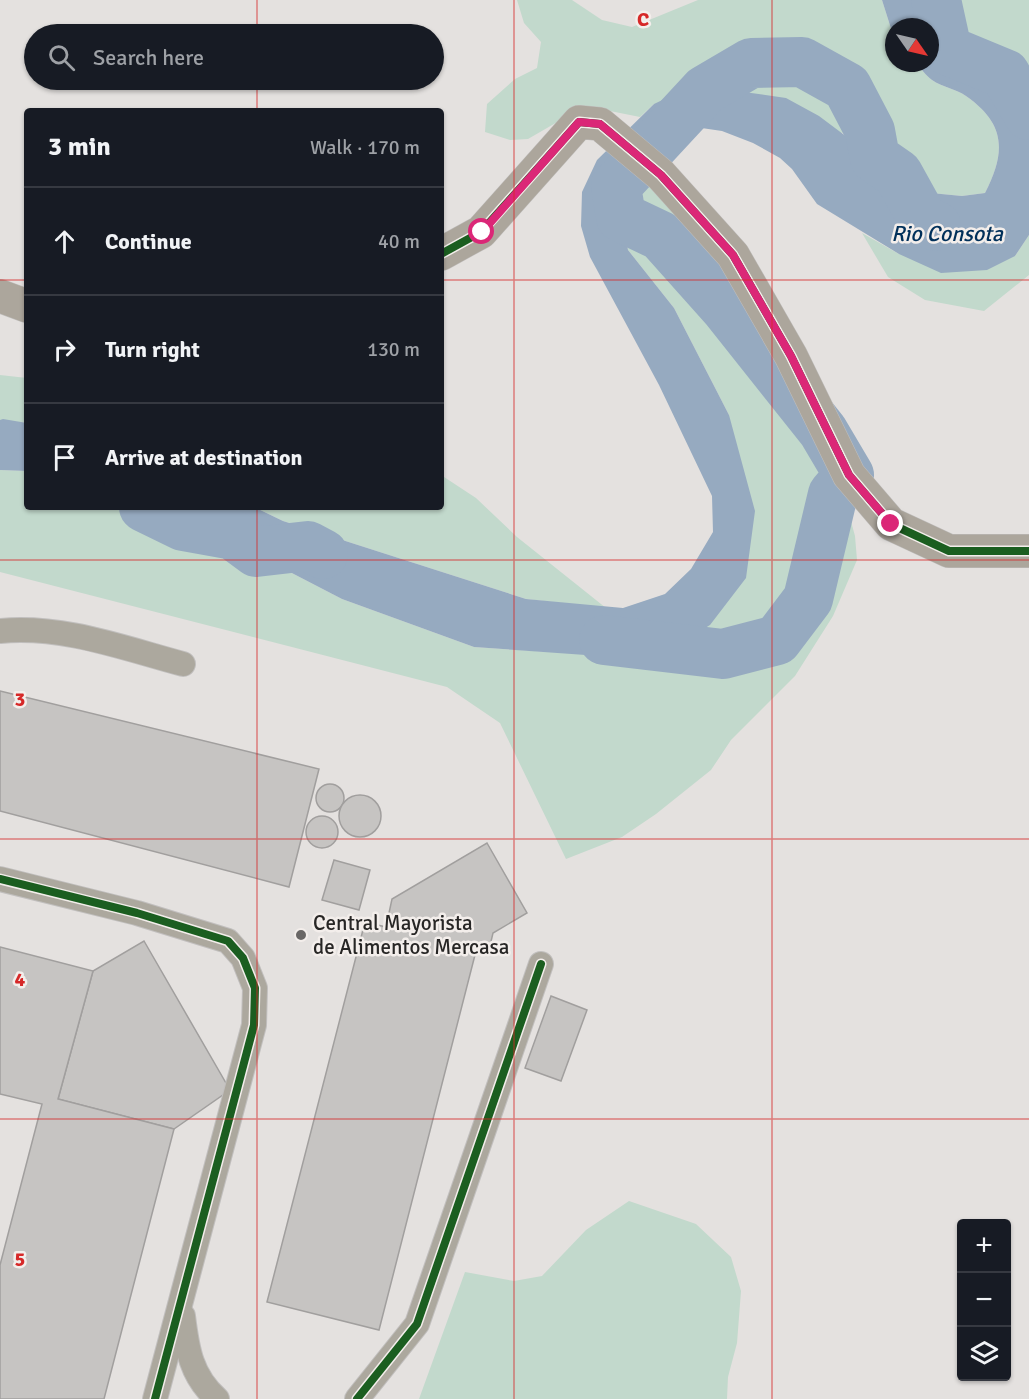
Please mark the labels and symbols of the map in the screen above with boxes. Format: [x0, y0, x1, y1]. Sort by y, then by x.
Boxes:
text: C [637, 7, 649, 32]
north arrow [885, 18, 939, 72]
route start [468, 218, 494, 244]
water label: Rio Consota [891, 220, 1004, 247]
route end [877, 510, 903, 536]
text: 3 [15, 687, 25, 712]
place label: Central Mayorista de Alimentos Mercasa [313, 910, 509, 960]
marker: Central Mayorista de Alimentos Mercasa [294, 928, 308, 942]
text: 4 [15, 967, 26, 992]
text: 5 [15, 1247, 25, 1272]

